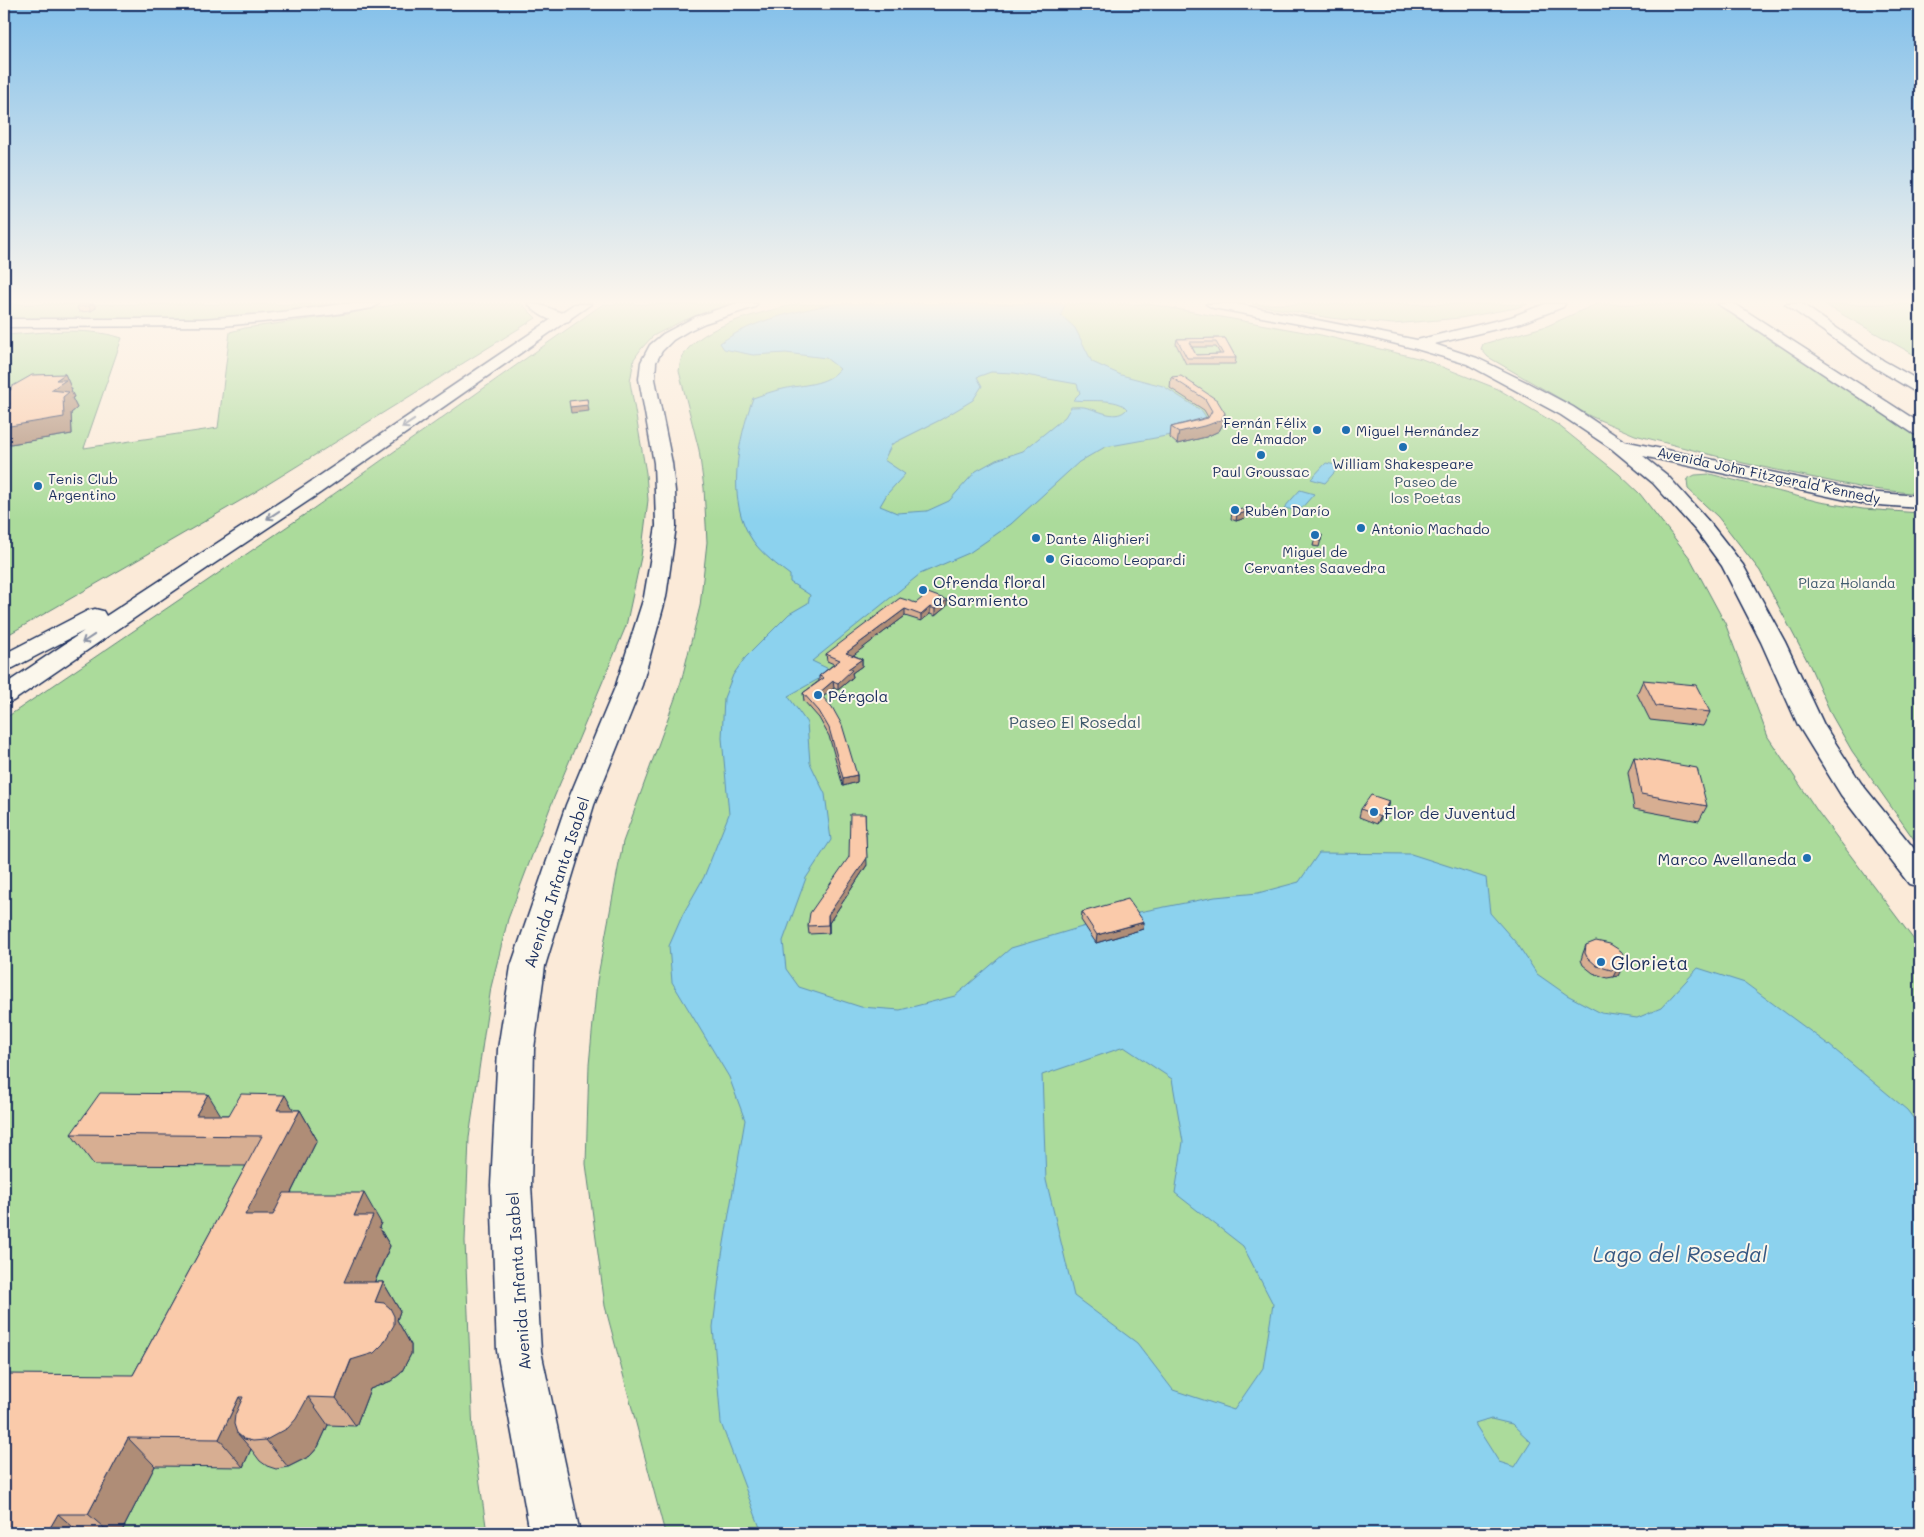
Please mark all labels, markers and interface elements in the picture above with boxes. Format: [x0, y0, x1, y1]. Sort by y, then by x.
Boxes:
place label: Fernán Félix de Amador [1223, 413, 1307, 448]
one-way arrow [401, 419, 415, 429]
place label: Miguel Hernández [1356, 421, 1479, 440]
marker: Fernán Félix de Amador [1311, 424, 1323, 436]
marker: Miguel Hernández [1340, 424, 1352, 436]
marker: William Shakespeare [1397, 441, 1409, 453]
street label: Avenida John Fitzgerald Kennedy [1656, 442, 1882, 508]
marker: Paul Groussac [1255, 449, 1267, 461]
place label: William Shakespeare [1332, 454, 1474, 473]
place label: Paul Groussac [1213, 462, 1309, 481]
place label: Tenis Club Argentino [48, 469, 118, 504]
park label: Paseo de los Poetas [1391, 472, 1461, 507]
marker: Tenis Club Argentino [32, 480, 44, 492]
place label: Rubén Darío [1245, 501, 1330, 520]
marker: Rubén Darío [1229, 504, 1241, 516]
one-way arrow [266, 510, 280, 520]
place label: Antonio Machado [1371, 519, 1490, 538]
marker: Antonio Machado [1355, 522, 1367, 534]
place label: Dante Alighieri [1046, 529, 1149, 548]
marker: Miguel de Cervantes Saavedra [1309, 529, 1321, 541]
marker: Dante Alighieri [1030, 532, 1042, 544]
place label: Miguel de Cervantes Saavedra [1244, 542, 1386, 577]
place label: Giacomo Leopardi [1060, 550, 1186, 569]
marker: Giacomo Leopardi [1044, 553, 1056, 565]
place label: Ofrenda floral a Sarmiento [933, 571, 1046, 610]
park label: Plaza Holanda [1798, 573, 1896, 592]
marker: Ofrenda floral a Sarmiento [917, 584, 929, 596]
one-way arrow [81, 634, 95, 644]
place label: Pérgola [828, 685, 888, 706]
marker: Pérgola [812, 689, 824, 701]
park label: Paseo El Rosedal [1009, 711, 1141, 732]
street label: Avenida Infanta Isabel [518, 794, 594, 970]
place label: Flor de Juventud [1384, 802, 1515, 823]
marker: Flor de Juventud [1368, 806, 1380, 818]
place label: Marco Avellaneda [1658, 848, 1797, 869]
marker: Marco Avellaneda [1801, 852, 1813, 864]
place label: Glorieta [1611, 950, 1688, 975]
marker: Glorieta [1595, 956, 1607, 968]
street label: Avenida Infanta Isabel [501, 1191, 535, 1371]
water label: Lago del Rosedal [1593, 1240, 1768, 1267]

